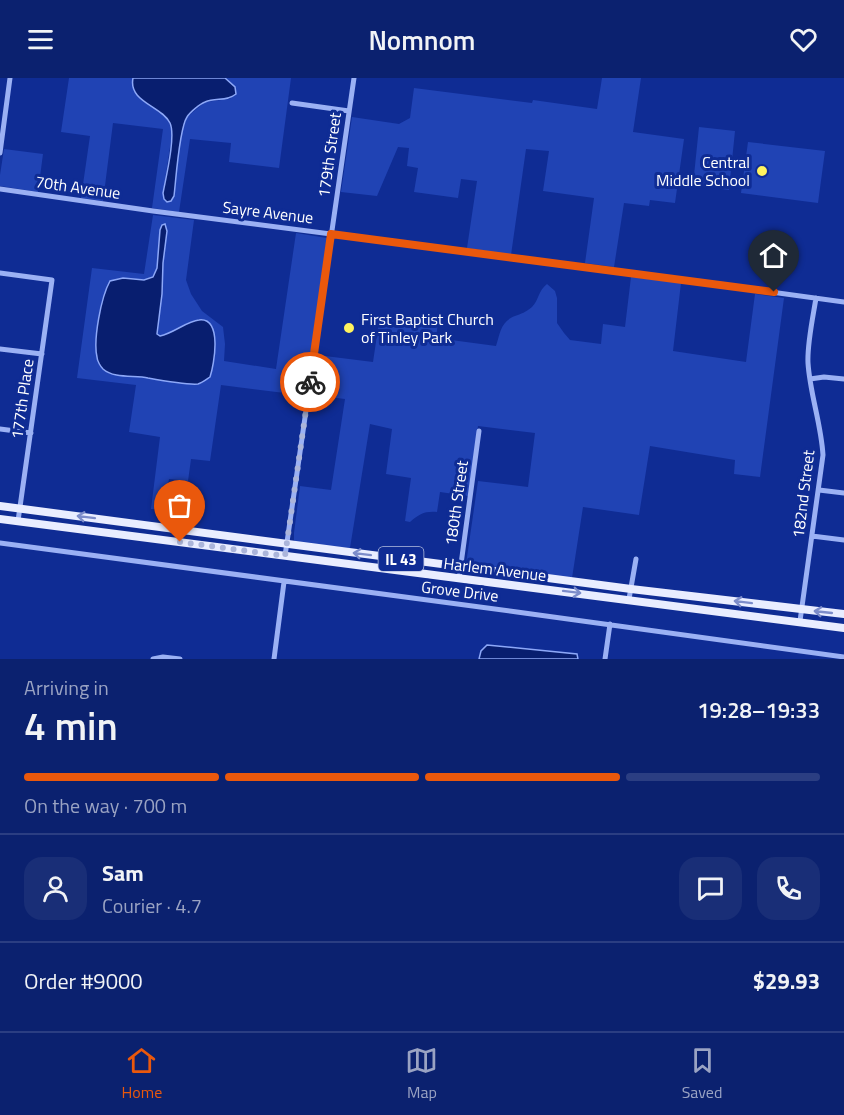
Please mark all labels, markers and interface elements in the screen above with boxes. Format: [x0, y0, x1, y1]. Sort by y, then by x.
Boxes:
text: Nomnom [369, 19, 475, 60]
icon: menu [24, 23, 57, 56]
icon: heart [787, 23, 820, 56]
street label: 179th Street [311, 110, 347, 199]
place label: Central Middle School [656, 150, 750, 192]
marker: Central Middle School [755, 164, 769, 178]
street label: 70th Avenue [34, 169, 122, 205]
street label: Sayre Avenue [221, 195, 315, 229]
pin [748, 230, 799, 292]
icon: home [757, 239, 790, 272]
place label: First Baptist Church of Tinley Park [361, 307, 494, 349]
marker: First Baptist Church of Tinley Park [342, 321, 356, 335]
courier [280, 352, 340, 412]
street label: 177th Place [4, 357, 40, 441]
icon: bike [294, 366, 327, 399]
street label: 182nd Street [786, 448, 820, 539]
street label: 180th Street [438, 458, 474, 547]
pin [154, 480, 205, 542]
icon: bag [163, 489, 196, 522]
one-way arrow [76, 512, 96, 523]
road number: IL 43 [378, 547, 424, 571]
one-way arrow [353, 548, 373, 559]
street label: Harlem Avenue [442, 551, 548, 587]
street label: Grove Drive [420, 574, 500, 608]
one-way arrow [562, 587, 582, 598]
one-way arrow [734, 596, 754, 607]
one-way arrow [813, 606, 833, 617]
text: Arriving in [24, 672, 109, 703]
text: 19:28–19:33 [697, 693, 820, 727]
text: 4 min [24, 696, 118, 755]
text: On the way · 700 m [24, 790, 187, 821]
text: Sam [102, 856, 144, 890]
button: person [24, 857, 87, 920]
button: chat [679, 857, 742, 920]
button: phone [757, 857, 820, 920]
text: Courier · 4.7 [102, 890, 202, 921]
text: Order #9000 [24, 964, 143, 998]
text: $29.93 [753, 964, 820, 998]
tab: Home [122, 1044, 162, 1104]
tab: Map [405, 1044, 438, 1104]
tab: Saved [682, 1044, 722, 1104]

